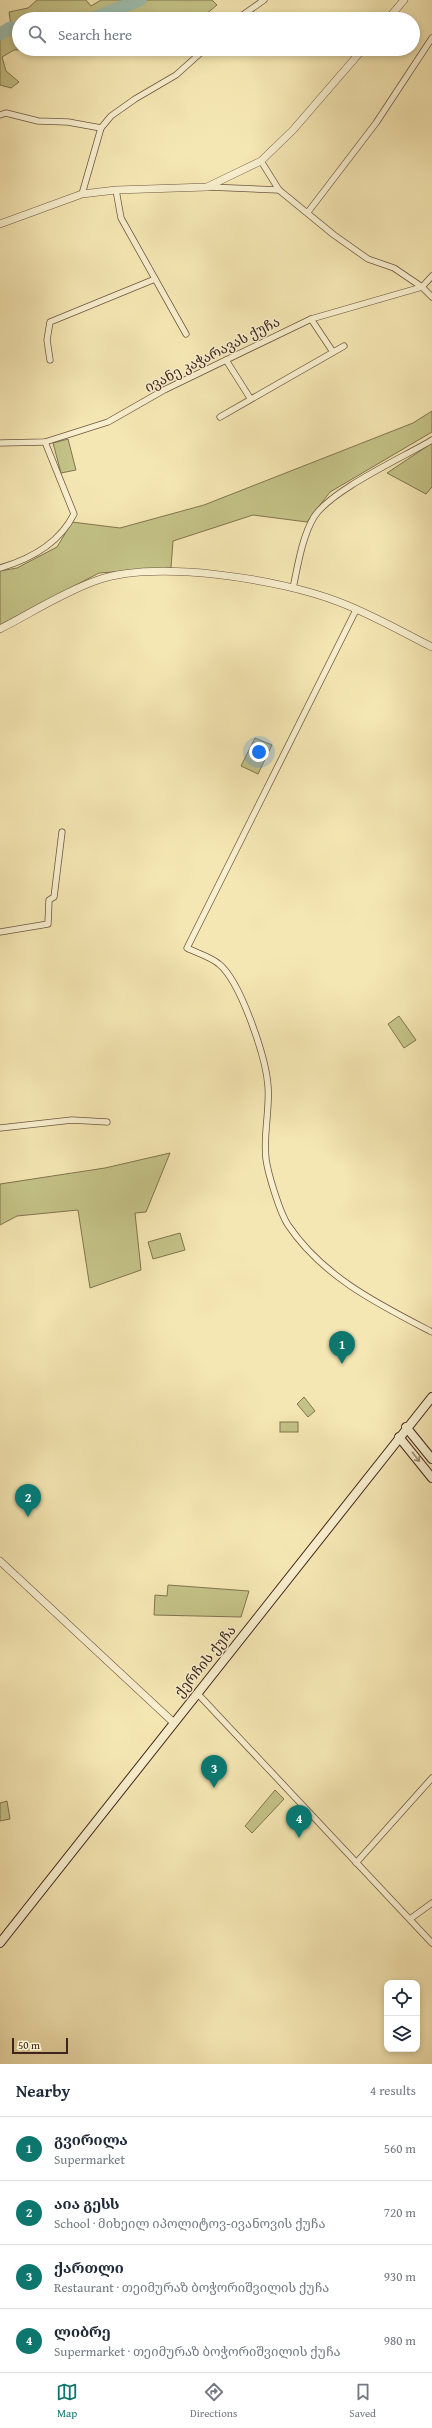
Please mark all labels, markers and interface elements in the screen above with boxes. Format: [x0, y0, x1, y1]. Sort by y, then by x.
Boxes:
search box [12, 12, 420, 56]
icon: search [26, 23, 48, 45]
text: Search here [58, 24, 132, 45]
street label: ივანე კაჭარავას ქუჩა [141, 311, 283, 397]
your location [249, 742, 269, 762]
pin: 1 [329, 1331, 355, 1364]
one-way arrow [411, 1452, 420, 1463]
pin: 2 [15, 1484, 41, 1517]
street label: ქერჩის ქუჩა [170, 1621, 240, 1701]
pin: 3 [201, 1755, 227, 1788]
pin: 4 [286, 1805, 312, 1838]
map controls [384, 1980, 420, 2052]
button: locate [384, 1980, 420, 2016]
button: layers [384, 2016, 420, 2052]
scale bar [12, 2036, 68, 2055]
text: 50 m [18, 2037, 40, 2053]
text: Nearby [16, 2078, 70, 2103]
text: 4 results [370, 2081, 416, 2100]
text: გვირილა [54, 2129, 128, 2150]
text: 1 [26, 2139, 32, 2158]
text: 560 m [384, 2139, 416, 2158]
text: Supermarket [54, 2150, 125, 2169]
text: აია გესს [54, 2193, 120, 2214]
text: 2 [26, 2203, 32, 2222]
text: 720 m [384, 2203, 416, 2222]
text: School · მიხეილ იპოლიტოვ-ივანოვის ქუჩა [54, 2214, 325, 2233]
text: ქართლი [54, 2257, 124, 2278]
text: 3 [26, 2267, 32, 2286]
text: 930 m [384, 2267, 416, 2286]
text: Restaurant · თეიმურაზ ბოჭორიშვილის ქუჩა [54, 2278, 329, 2297]
text: ლიბრე [54, 2321, 111, 2342]
text: 4 [26, 2331, 32, 2350]
text: 980 m [384, 2331, 416, 2350]
text: Supermarket · თეიმურაზ ბოჭორიშვილის ქუჩა [54, 2342, 341, 2361]
tab: Map [56, 2381, 78, 2421]
tab: Directions [190, 2381, 237, 2421]
tab: Saved [349, 2381, 376, 2421]

